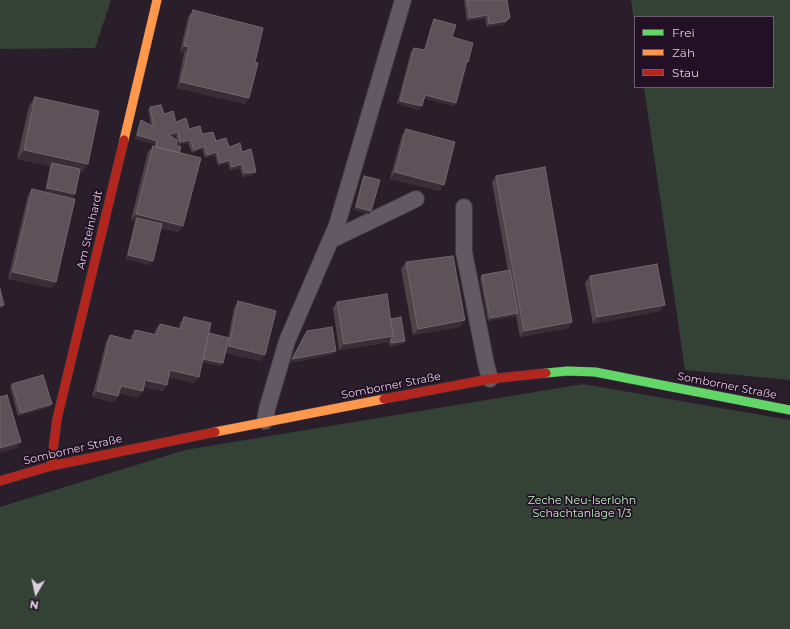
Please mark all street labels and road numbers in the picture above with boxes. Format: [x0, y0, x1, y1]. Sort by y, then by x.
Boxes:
street label: Am Steinhardt [75, 189, 105, 271]
street label: Somborner Straße [340, 370, 442, 402]
street label: Somborner Straße [676, 370, 778, 402]
street label: Somborner Straße [22, 432, 124, 468]

